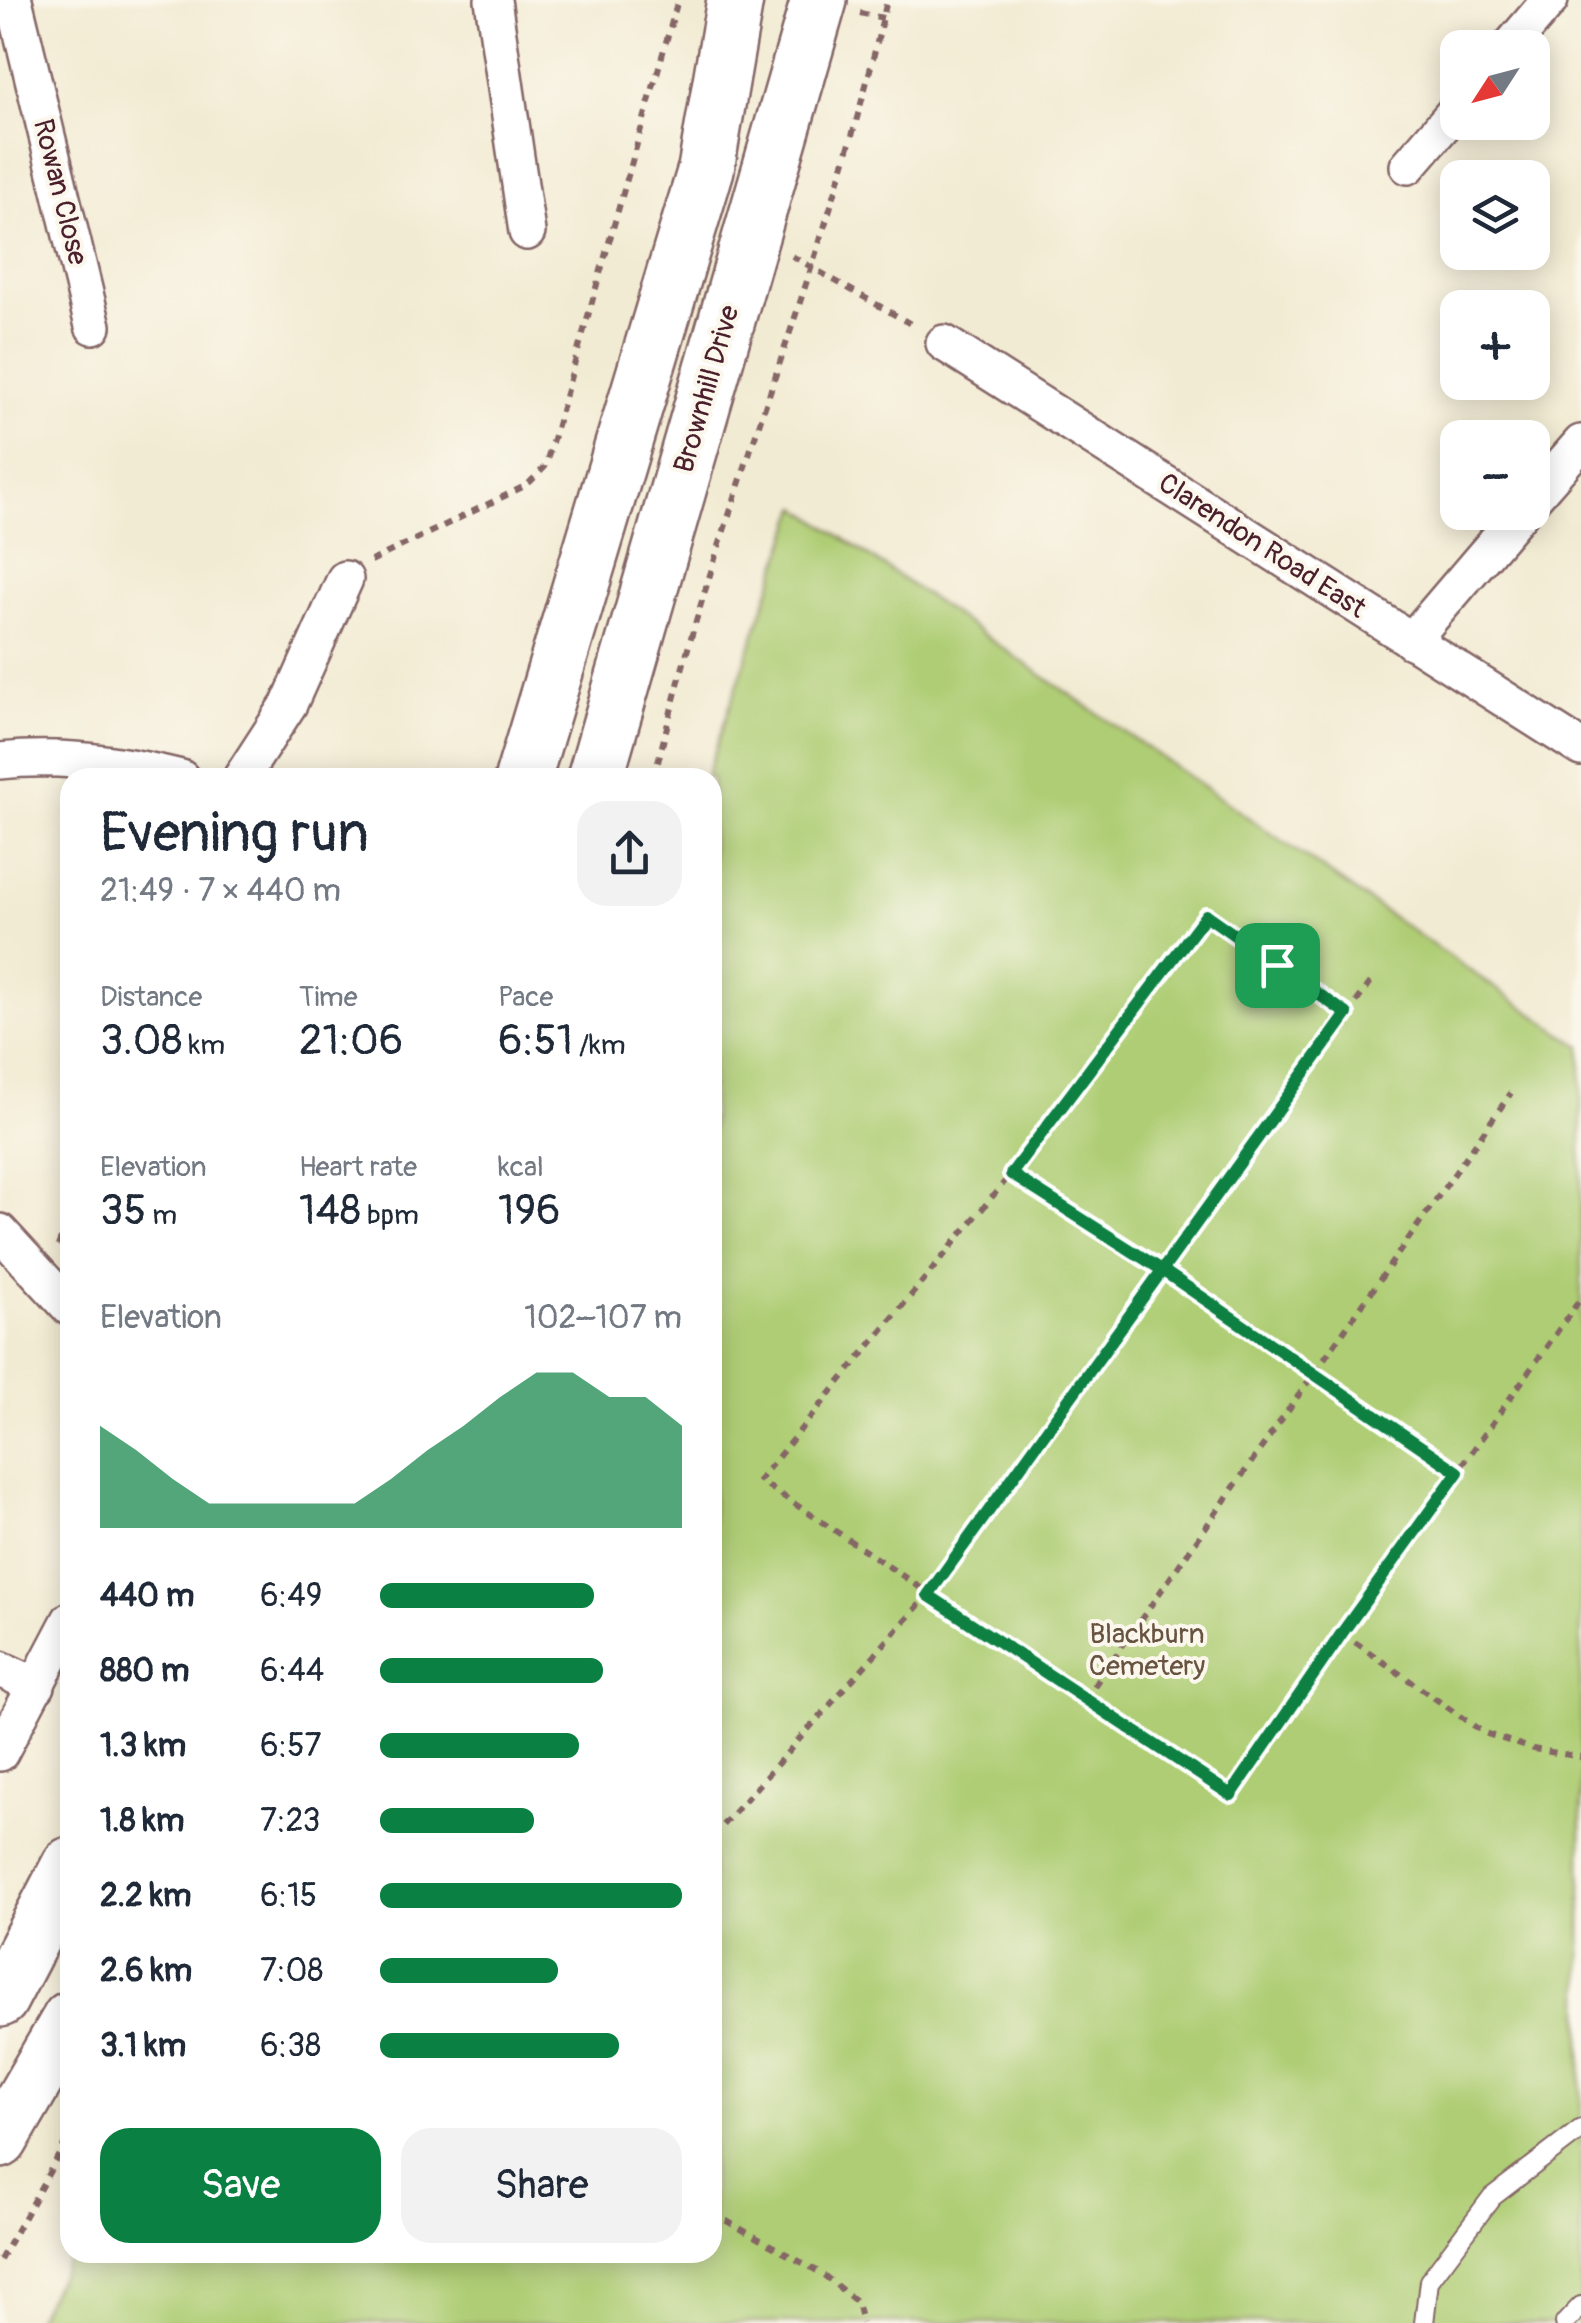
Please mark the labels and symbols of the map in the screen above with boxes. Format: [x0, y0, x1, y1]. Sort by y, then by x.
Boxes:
north arrow [1440, 30, 1550, 140]
street label: Rowan Close [25, 115, 95, 269]
street label: Brownhill Drive [666, 301, 748, 477]
street label: Clarendon Road East [1152, 466, 1373, 627]
pin [1235, 923, 1320, 1008]
park label: Blackburn Cemetery [1089, 1617, 1205, 1684]

